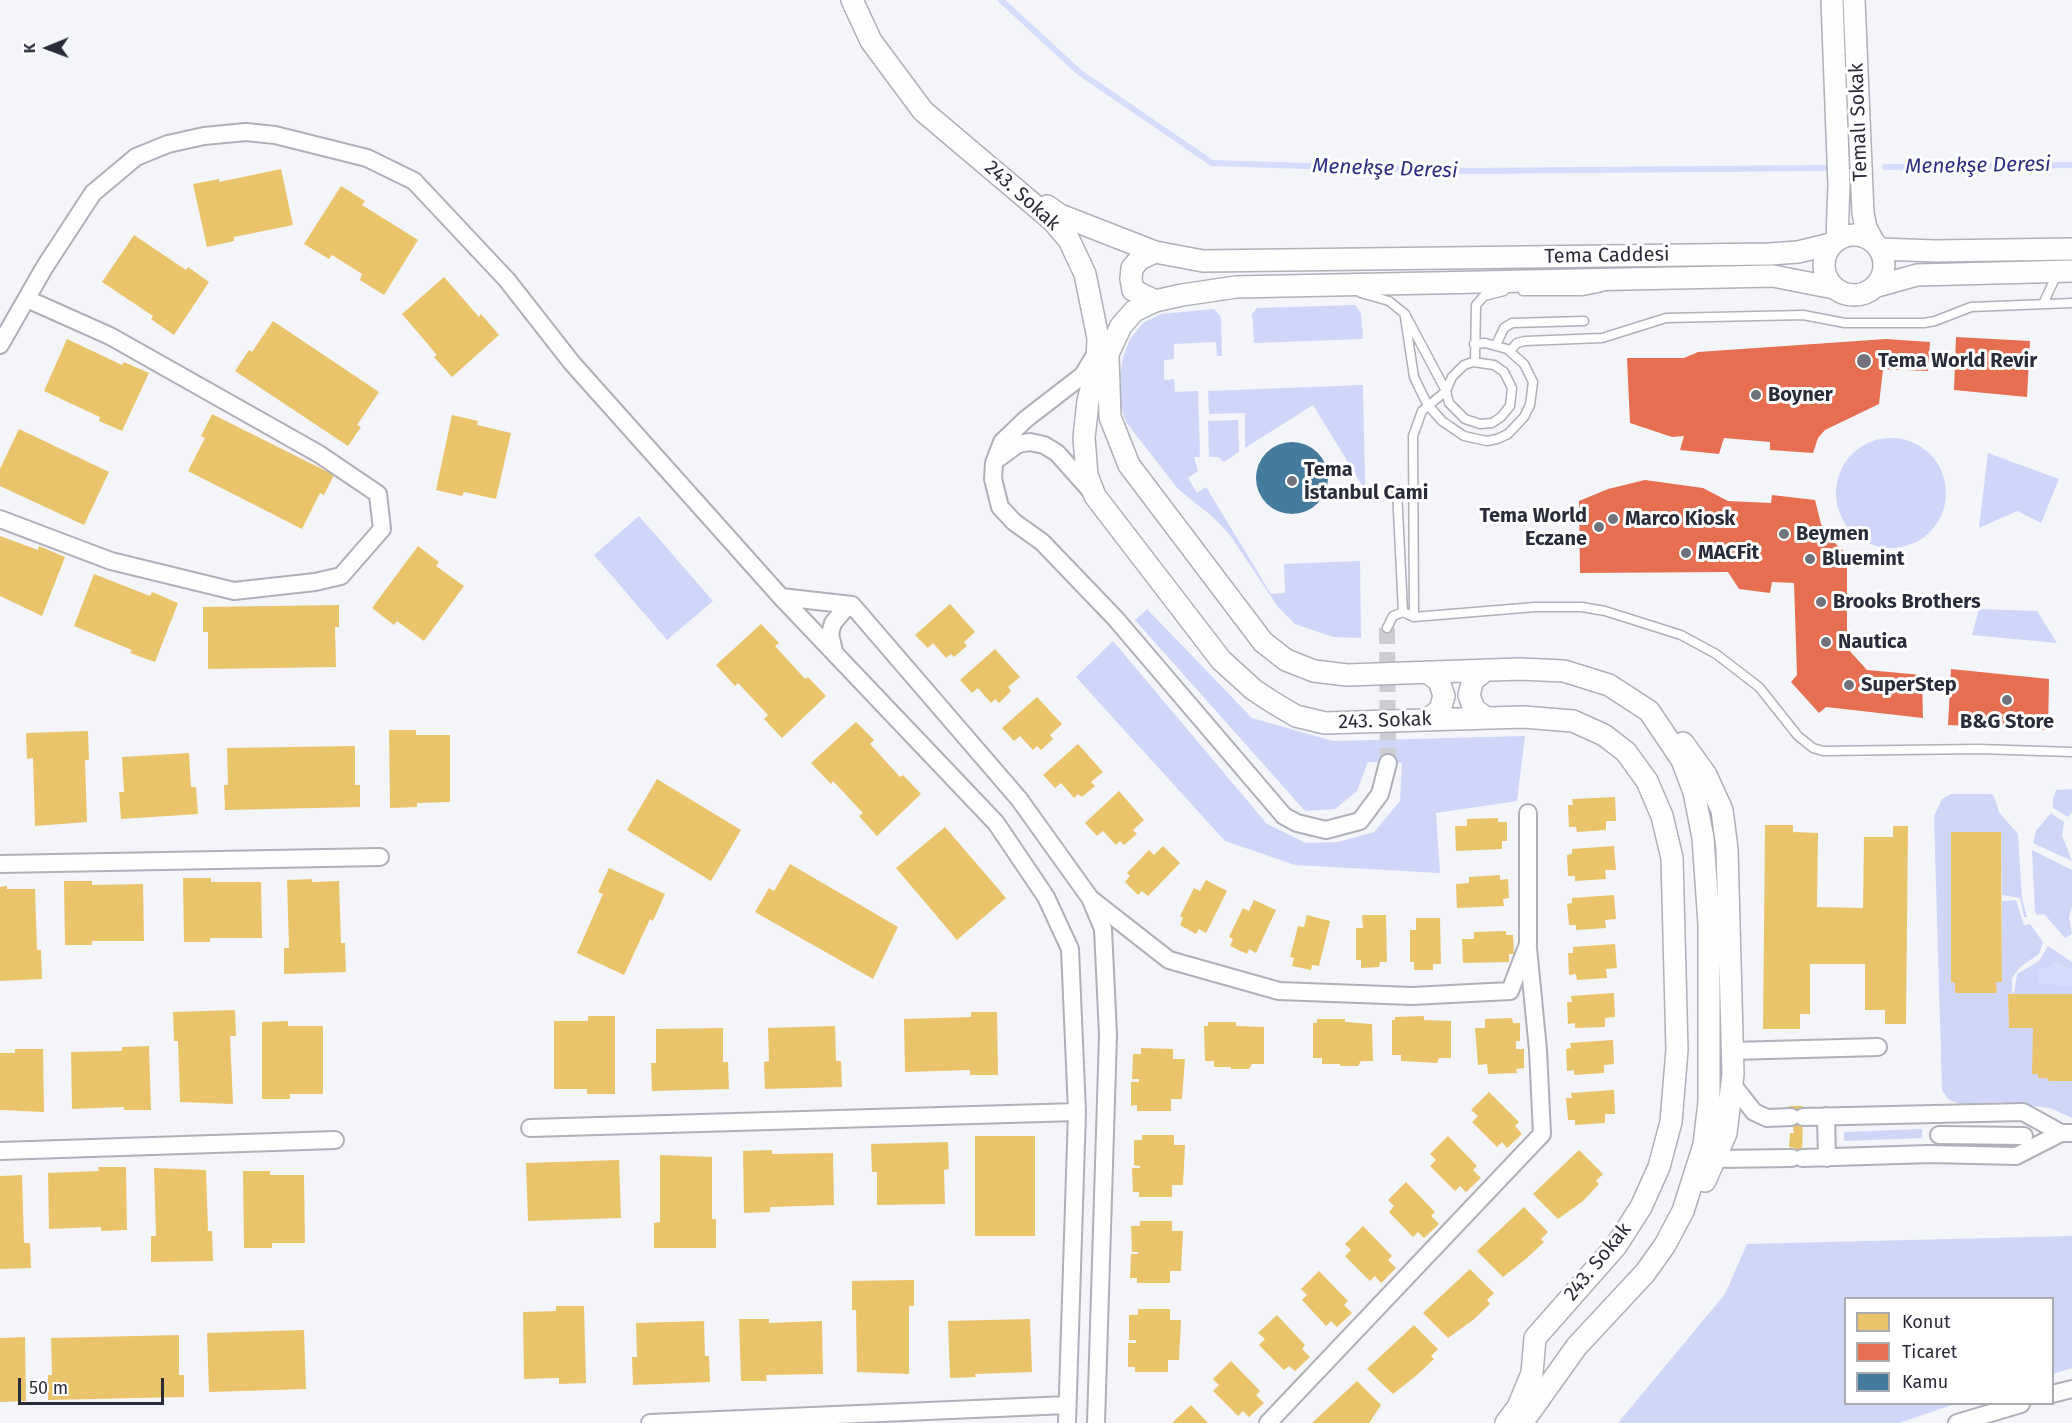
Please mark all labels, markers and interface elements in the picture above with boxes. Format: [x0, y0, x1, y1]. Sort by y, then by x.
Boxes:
north arrow [18, 18, 78, 78]
text: K [20, 43, 39, 54]
street label: Temalı Sokak [1845, 62, 1873, 182]
water label: Menekşe Deresi [1905, 152, 2051, 180]
water label: Menekşe Deresi [1312, 154, 1458, 184]
street label: 243. Sokak [979, 156, 1065, 236]
street label: Tema Caddesi [1544, 243, 1670, 269]
place label: Tema World Revir [1878, 349, 2037, 373]
marker: Tema World Revir [1855, 352, 1873, 370]
place label: Boyner [1768, 383, 1833, 407]
marker: Boyner [1749, 388, 1763, 402]
place label: Tema İstanbul Cami [1304, 458, 1428, 505]
marker: Tema İstanbul Cami [1285, 474, 1299, 488]
place label: Tema World Eczane [1479, 504, 1587, 551]
place label: Marco Kiosk [1625, 507, 1735, 531]
marker: Marco Kiosk [1606, 512, 1620, 526]
marker: Tema World Eczane [1592, 520, 1606, 534]
place label: Beymen [1796, 522, 1869, 546]
marker: Beymen [1777, 527, 1791, 541]
place label: MACFit [1698, 541, 1759, 565]
marker: MACFit [1679, 546, 1693, 560]
place label: Bluemint [1822, 547, 1905, 571]
marker: Bluemint [1803, 552, 1817, 566]
place label: Brooks Brothers [1833, 590, 1981, 614]
marker: Brooks Brothers [1814, 595, 1828, 609]
place label: Nautica [1838, 630, 1907, 654]
marker: Nautica [1819, 635, 1833, 649]
place label: SuperStep [1861, 673, 1957, 697]
marker: SuperStep [1842, 678, 1856, 692]
marker: B&G Store [2000, 693, 2014, 707]
street label: 243. Sokak [1338, 707, 1432, 735]
place label: B&G Store [1960, 710, 2054, 734]
street label: 243. Sokak [1559, 1218, 1637, 1306]
legend [1844, 1297, 2054, 1405]
text: Konut [1902, 1311, 1950, 1333]
text: Ticaret [1902, 1341, 1957, 1363]
scale bar [21, 1366, 166, 1404]
text: Kamu [1902, 1371, 1948, 1393]
text: 50 m [29, 1377, 68, 1399]

